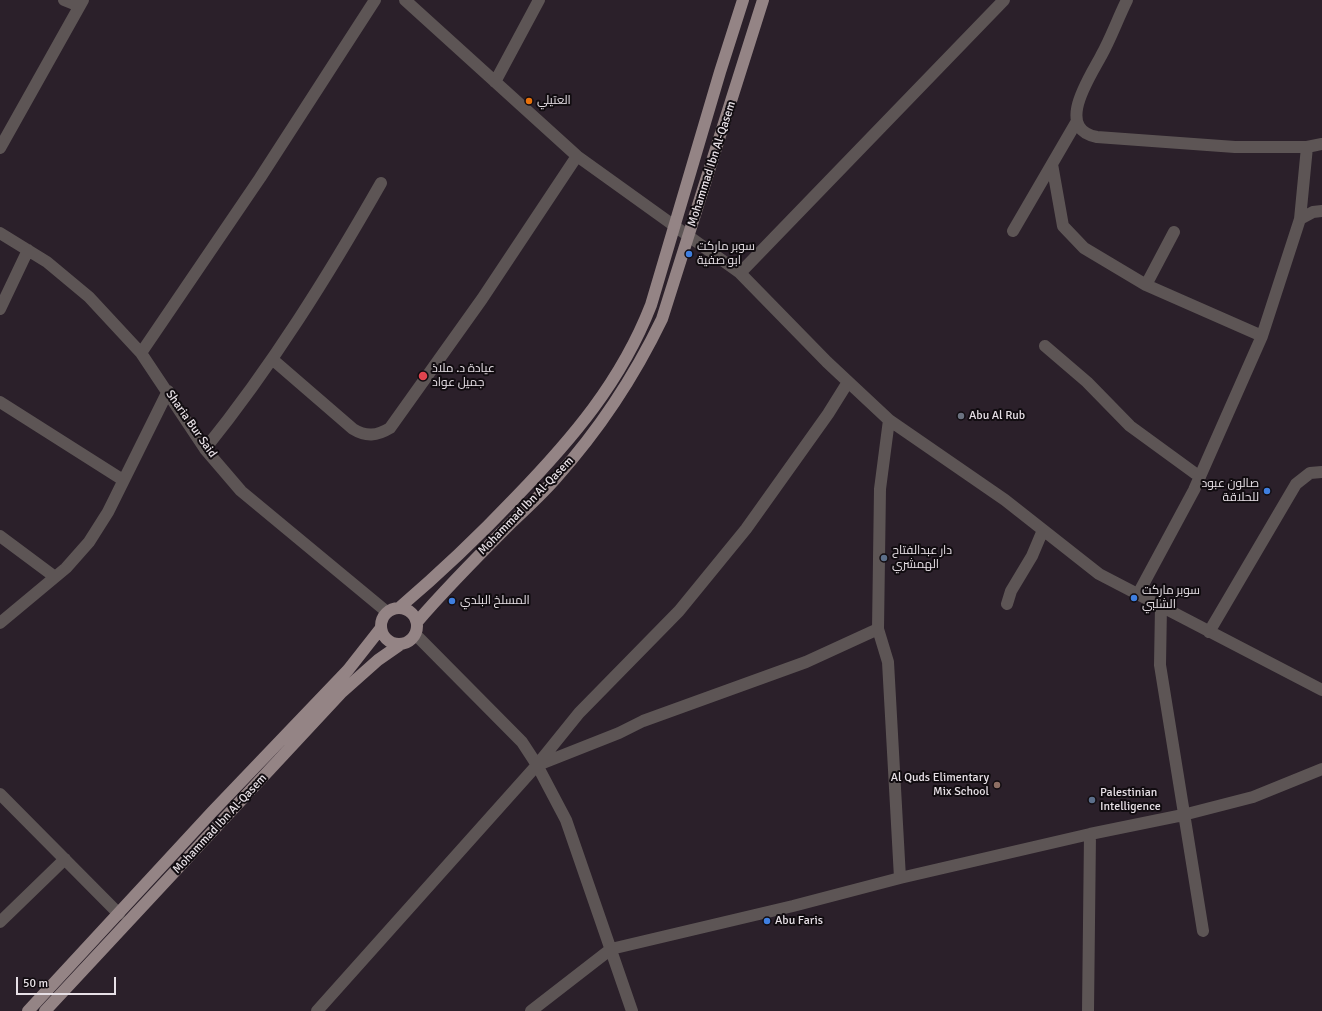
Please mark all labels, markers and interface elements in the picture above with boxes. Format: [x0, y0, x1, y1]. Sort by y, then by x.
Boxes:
place label: العتيلي [537, 94, 571, 108]
marker: العتيلي [524, 96, 534, 106]
street label: Mohammad Ibn Al-Qasem [685, 99, 739, 229]
place label: سوبر ماركت ابو صفية [697, 240, 755, 268]
marker: سوبر ماركت ابو صفية [684, 249, 694, 259]
place label: عيادة د. ملاذ جميل عواد [432, 362, 495, 390]
marker: عيادة د. ملاذ جميل عواد [417, 370, 429, 382]
street label: Sharia Bur Said [162, 387, 220, 461]
place label: Abu Al Rub [969, 409, 1025, 423]
marker: Abu Al Rub [956, 411, 966, 421]
street label: Mohammad Ibn Al-Qasem [475, 454, 577, 558]
place label: صالون عبود للحلاقة [1201, 477, 1259, 505]
marker: صالون عبود للحلاقة [1262, 486, 1272, 496]
place label: دار عبدالفتاح الهمشري [892, 544, 952, 572]
marker: دار عبدالفتاح الهمشري [879, 553, 889, 563]
place label: سوبر ماركت الشلبي [1142, 584, 1200, 612]
marker: سوبر ماركت الشلبي [1129, 593, 1139, 603]
place label: المسلخ البلدي [460, 594, 530, 608]
marker: المسلخ البلدي [447, 596, 457, 606]
street label: Mohammad Ibn Al-Qasem [170, 771, 270, 877]
place label: Al Quds Elimentary Mix School [891, 771, 989, 799]
marker: Al Quds Elimentary Mix School [992, 780, 1002, 790]
place label: Palestinian Intelligence [1100, 786, 1161, 814]
marker: Palestinian Intelligence [1087, 795, 1097, 805]
place label: Abu Faris [775, 914, 823, 928]
marker: Abu Faris [762, 916, 772, 926]
scale bar [18, 969, 118, 995]
text: 50 m [23, 976, 48, 991]

